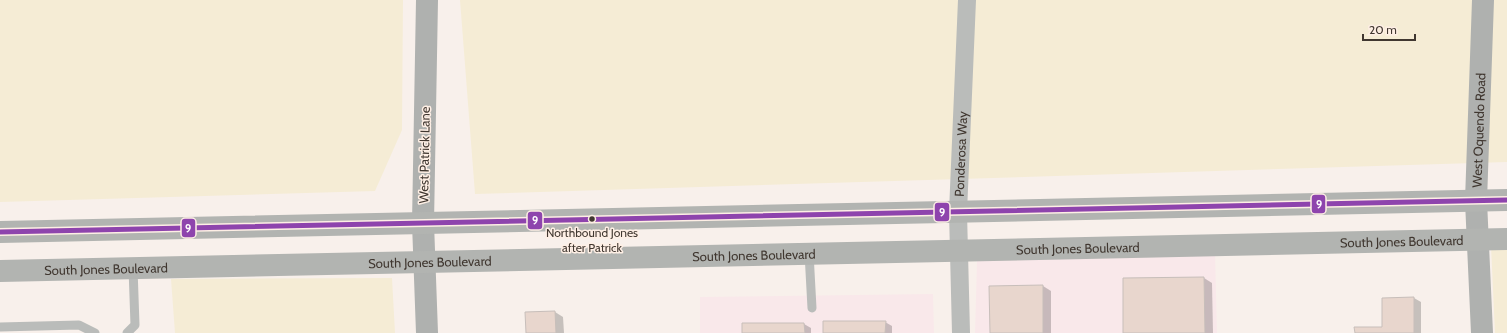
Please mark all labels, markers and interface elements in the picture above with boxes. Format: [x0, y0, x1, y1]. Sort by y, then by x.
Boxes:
scale bar [1363, 16, 1415, 42]
text: 20 m [1369, 22, 1397, 37]
street label: West Oquendo Road [1468, 73, 1488, 188]
street label: West Patrick Lane [415, 106, 433, 204]
street label: Ponderosa Way [951, 111, 970, 197]
line badge: 9 [1311, 194, 1326, 214]
text: 9 [1316, 197, 1322, 211]
line badge: 9 [934, 202, 950, 222]
text: 9 [939, 205, 945, 219]
line badge: 9 [527, 211, 543, 230]
text: 9 [532, 213, 538, 227]
marker: Northbound Jones after Patrick [587, 214, 597, 224]
line badge: 9 [181, 218, 196, 238]
text: 9 [185, 221, 191, 235]
place label: Northbound Jones after Patrick [546, 225, 638, 255]
street label: South Jones Boulevard [1340, 232, 1464, 251]
street label: South Jones Boulevard [1016, 239, 1140, 257]
street label: South Jones Boulevard [692, 246, 816, 264]
street label: South Jones Boulevard [368, 253, 492, 271]
street label: South Jones Boulevard [44, 259, 168, 278]

